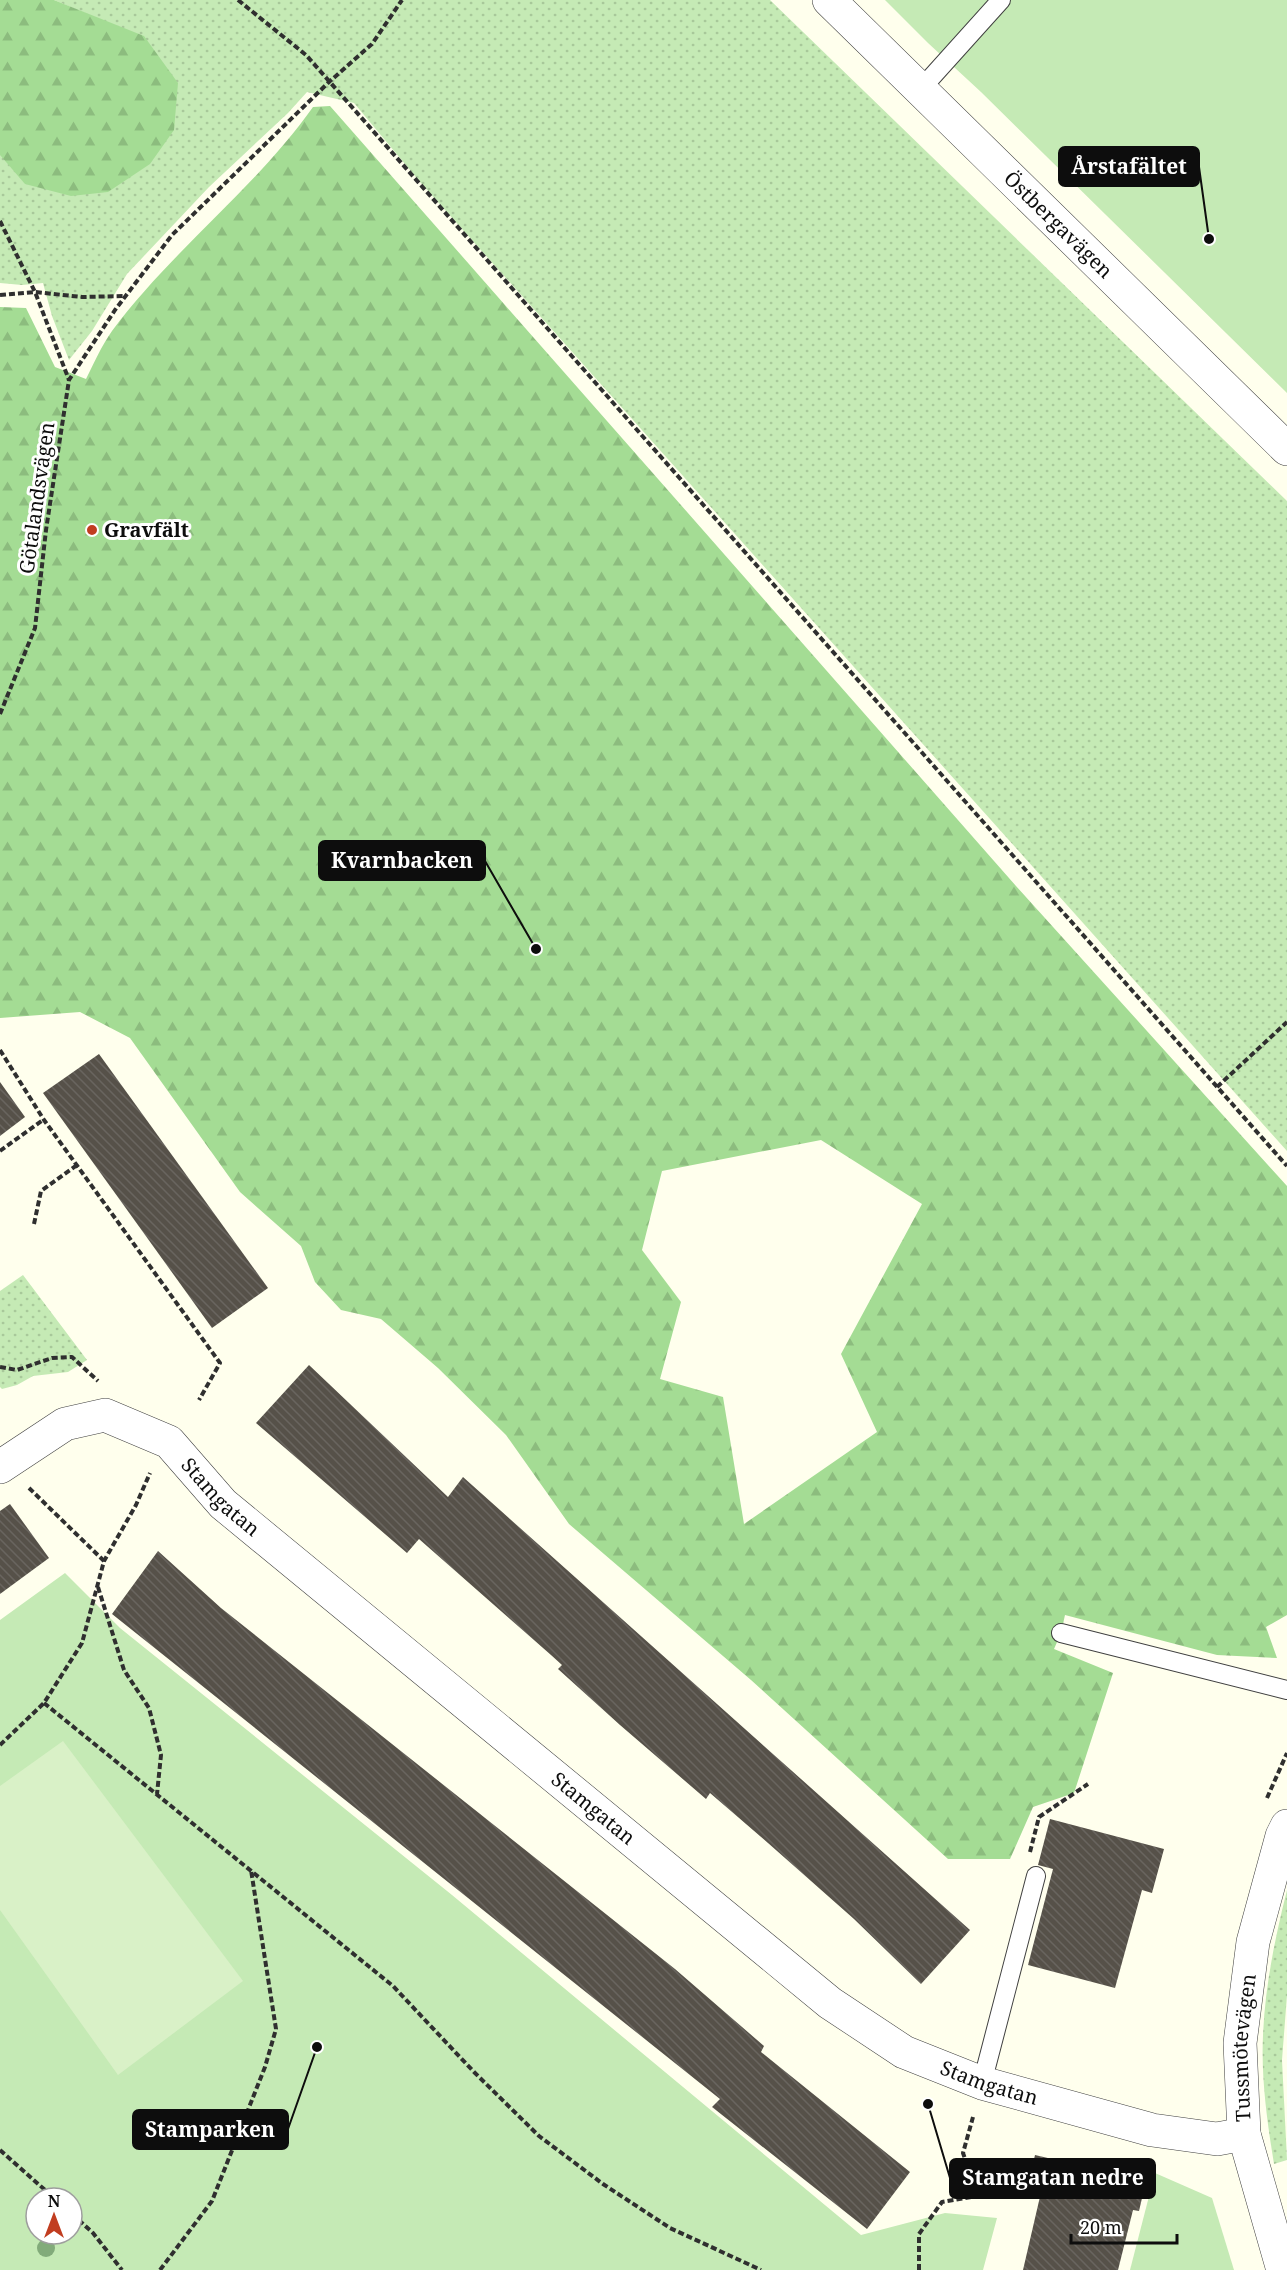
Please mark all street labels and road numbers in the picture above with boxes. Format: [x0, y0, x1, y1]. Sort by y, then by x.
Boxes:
street label: Östbergavägen [998, 165, 1119, 284]
street label: Götalandsvägen [12, 420, 61, 576]
street label: Stamgatan [176, 1452, 266, 1542]
street label: Stamgatan [546, 1765, 641, 1851]
street label: Tussmötevägen [1226, 1972, 1262, 2122]
street label: Stamgatan [937, 2054, 1041, 2111]

